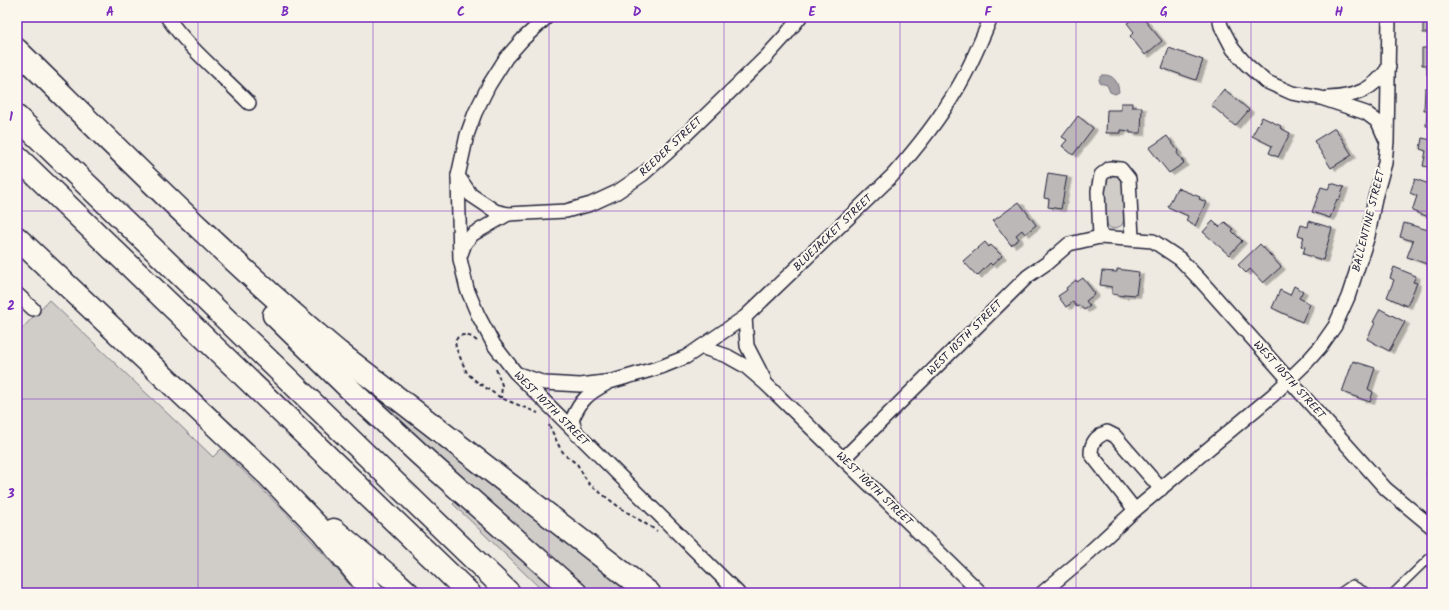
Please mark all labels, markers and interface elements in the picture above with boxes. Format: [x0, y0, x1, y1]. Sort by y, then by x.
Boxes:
text: A [106, 2, 114, 23]
text: B [281, 2, 289, 23]
text: C [457, 2, 465, 23]
text: D [633, 2, 642, 23]
text: E [808, 2, 816, 23]
text: F [984, 2, 992, 23]
text: G [1160, 2, 1168, 23]
text: H [1335, 2, 1344, 23]
text: 1 [9, 107, 13, 128]
street label: REEDER STREET [635, 112, 707, 181]
street label: BALLENTINE STREET [1348, 167, 1391, 274]
street label: BLUEJACKET STREET [789, 189, 878, 276]
street label: WEST 105TH STREET [923, 295, 1008, 380]
text: 2 [7, 296, 15, 317]
street label: WEST 105TH STREET [1249, 337, 1330, 424]
street label: WEST 107TH STREET [509, 367, 593, 451]
street label: WEST 106TH STREET [831, 448, 917, 531]
text: 3 [6, 484, 15, 505]

